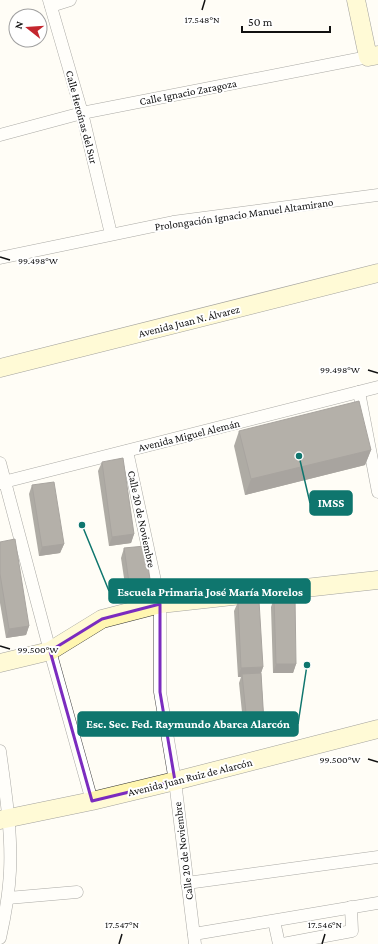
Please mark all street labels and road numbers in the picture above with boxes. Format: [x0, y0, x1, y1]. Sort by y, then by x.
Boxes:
street label: Calle Heroínas del Sur [64, 69, 100, 165]
street label: Calle Ignacio Zaragoza [138, 77, 238, 108]
street label: Prolongación Ignacio Manuel Altamirano [154, 195, 335, 233]
street label: Avenida Juan N. Álvarez [137, 303, 241, 340]
street label: Avenida Miguel Alemán [137, 417, 241, 454]
street label: Calle 20 de Noviembre [126, 469, 158, 569]
street label: Avenida Juan Ruiz de Alarcón [127, 756, 254, 799]
street label: Calle 20 de Noviembre [171, 801, 195, 901]

